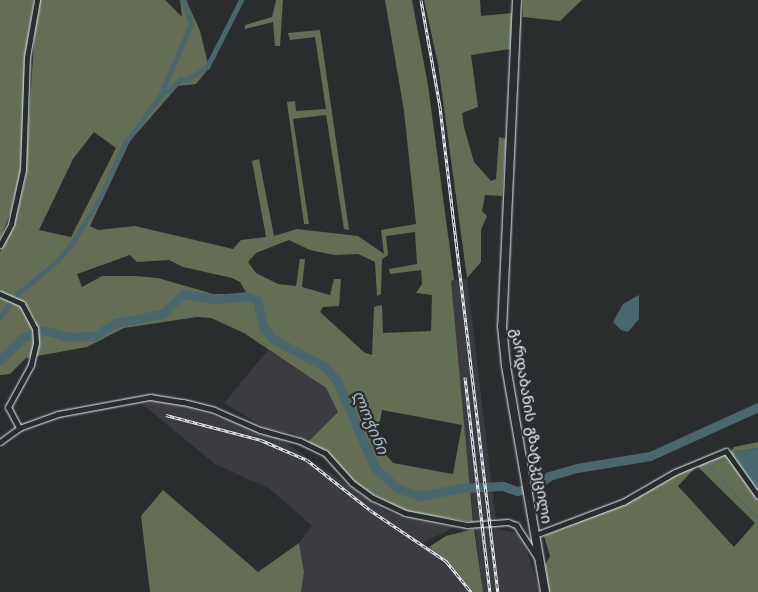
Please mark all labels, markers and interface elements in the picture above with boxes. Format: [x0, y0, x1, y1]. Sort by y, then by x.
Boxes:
street label: გარდაბანის გზატკეცილი [508, 327, 556, 525]
water label: ლოჭინი [349, 387, 393, 457]

